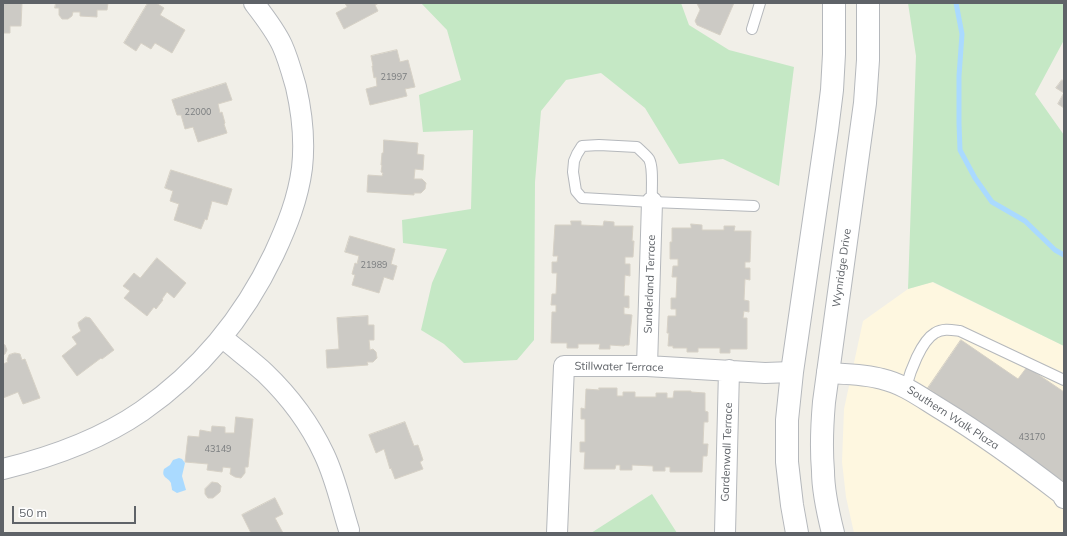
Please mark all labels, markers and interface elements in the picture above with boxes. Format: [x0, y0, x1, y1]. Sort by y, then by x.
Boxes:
house number: 21997 [381, 72, 407, 82]
house number: 22000 [185, 107, 211, 117]
street label: Wynridge Drive [830, 228, 854, 308]
street label: Sunderland Terrace [642, 234, 658, 334]
house number: 21989 [361, 260, 387, 270]
street label: Stillwater Terrace [574, 360, 664, 374]
street label: Southern Walk Plaza [905, 383, 1001, 453]
street label: Gardenwall Terrace [719, 402, 735, 502]
house number: 43170 [1019, 432, 1045, 442]
house number: 43149 [205, 444, 231, 454]
scale bar [14, 498, 138, 524]
text: 50 m [19, 505, 47, 520]

